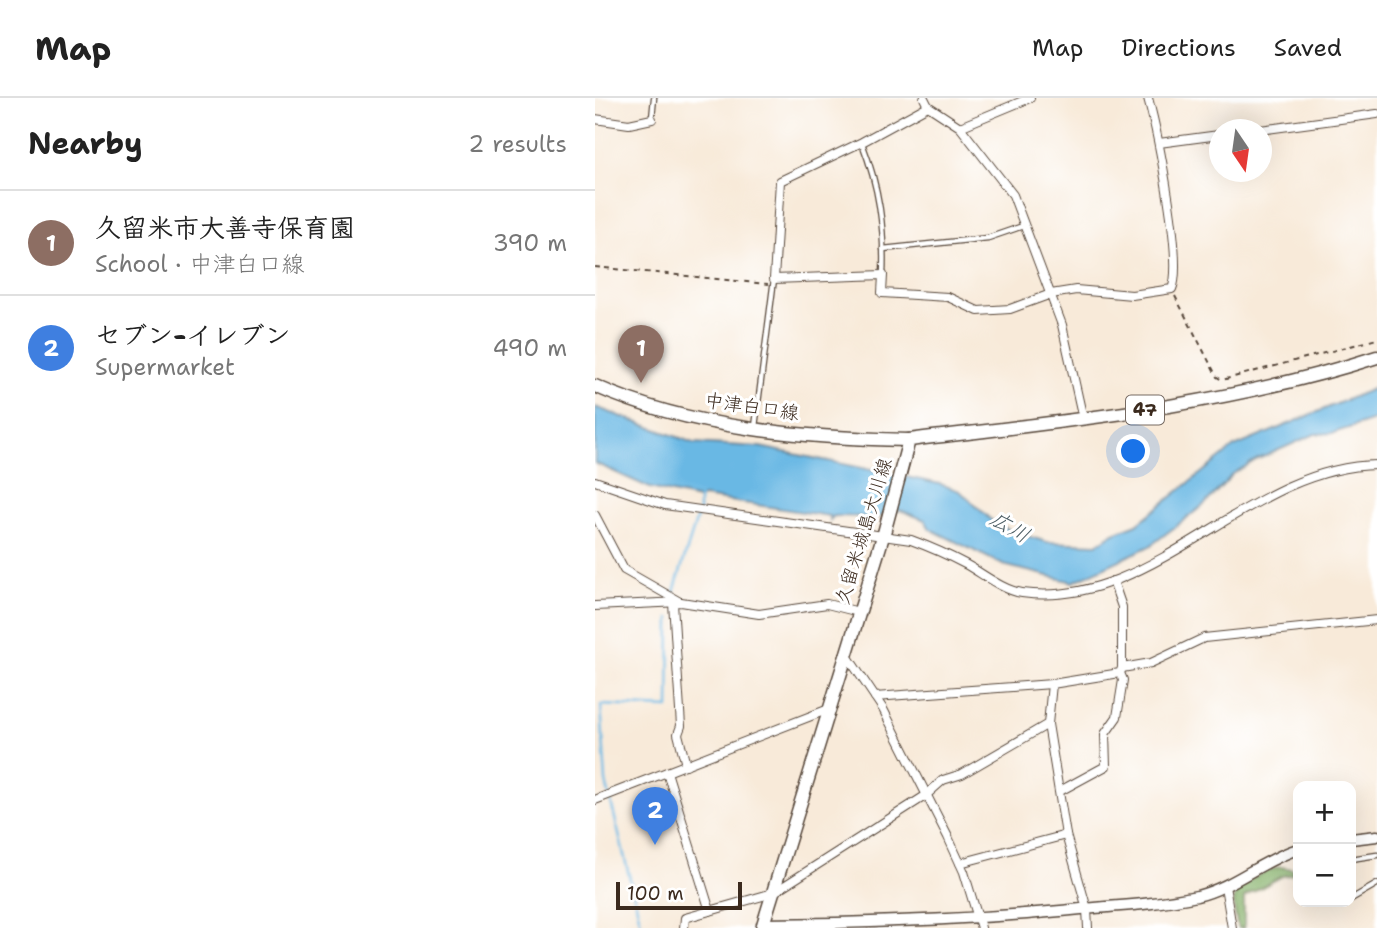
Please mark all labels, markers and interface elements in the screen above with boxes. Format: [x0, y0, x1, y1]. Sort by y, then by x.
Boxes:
text: Map [35, 26, 111, 71]
text: Map [1032, 32, 1083, 64]
text: Directions [1121, 32, 1236, 64]
text: Saved [1274, 32, 1342, 64]
north arrow [1209, 119, 1272, 182]
text: Nearby [28, 123, 143, 164]
text: 2 results [468, 129, 567, 159]
text: 久留米市大善寺保育園 [95, 210, 355, 245]
text: 1 [46, 228, 56, 258]
text: 390 m [493, 228, 567, 258]
text: School · 中津白口線 [95, 249, 305, 279]
text: セブン-イレブン [95, 317, 291, 352]
pin: 1 [618, 325, 664, 383]
text: 2 [43, 333, 59, 363]
text: 490 m [492, 333, 567, 363]
text: Supermarket [95, 352, 235, 382]
street label: 中津白口線 [703, 388, 801, 425]
road number: 47 [1126, 396, 1164, 424]
your location [1116, 434, 1150, 468]
street label: 久留米城島大川線 [829, 455, 898, 607]
water label: 広川 [985, 504, 1035, 550]
map controls [1293, 781, 1356, 907]
button: + [1293, 781, 1356, 844]
pin: 2 [632, 787, 678, 845]
button: − [1293, 844, 1356, 907]
scale bar [616, 879, 742, 911]
text: 100 m [627, 881, 684, 906]

